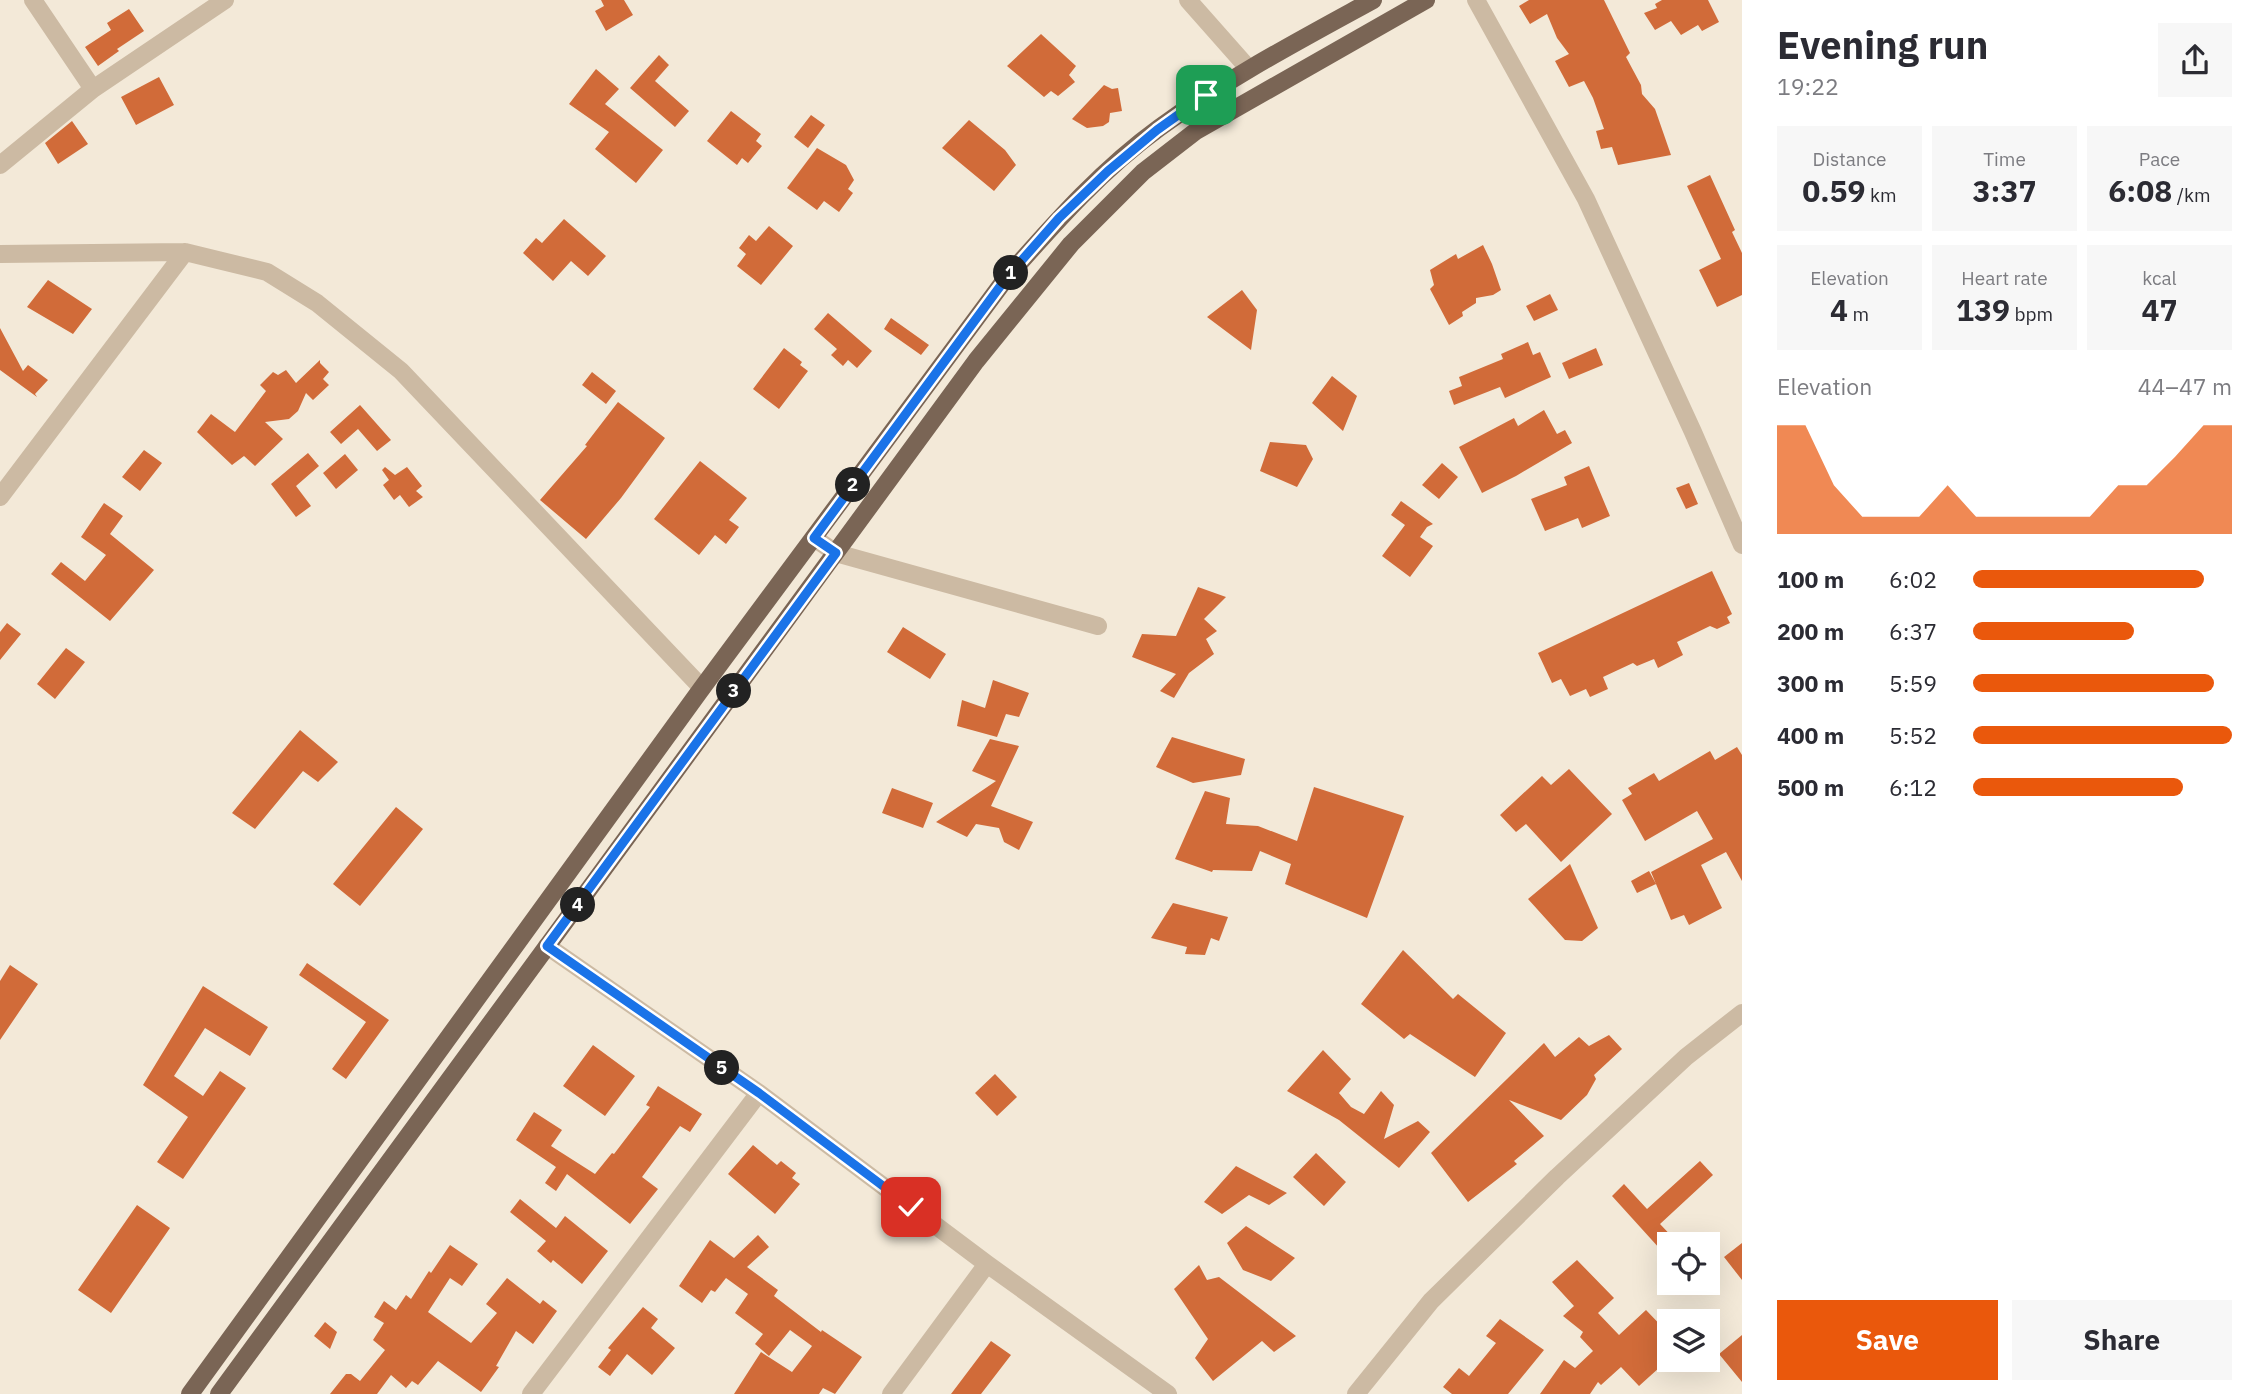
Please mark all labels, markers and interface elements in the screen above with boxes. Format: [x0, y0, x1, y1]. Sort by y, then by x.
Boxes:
text: Evening run [1777, 20, 1988, 69]
button: share [2158, 23, 2232, 97]
pin [1176, 65, 1236, 125]
text: 19:22 [1777, 71, 1839, 101]
icon: arrive [1187, 76, 1225, 114]
text: Distance [1812, 147, 1887, 171]
text: Time [1983, 147, 2026, 171]
text: Pace [2139, 147, 2180, 171]
text: 0.59 [1802, 171, 1866, 210]
text: 3:37 [1973, 171, 2036, 210]
text: 6:08 [2108, 171, 2172, 210]
text: km [1866, 183, 1897, 207]
text: /km [2172, 183, 2211, 207]
pin: 1 [993, 256, 1028, 290]
text: 1 [1005, 260, 1016, 284]
text: Elevation [1810, 266, 1889, 290]
text: Heart rate [1961, 266, 2048, 290]
text: kcal [2142, 266, 2177, 290]
text: 4 [1830, 290, 1848, 329]
text: 139 [1956, 290, 2010, 329]
text: 47 [2142, 290, 2178, 329]
text: m [1848, 302, 1869, 326]
text: bpm [2010, 302, 2053, 326]
text: Elevation [1777, 371, 1872, 401]
text: 44–47 m [2138, 371, 2232, 401]
pin: 2 [836, 468, 870, 503]
text: 2 [847, 472, 858, 496]
text: 100 m [1777, 564, 1844, 594]
text: 6:02 [1889, 564, 1937, 594]
text: 200 m [1777, 616, 1844, 646]
text: 6:37 [1889, 616, 1937, 646]
text: 300 m [1777, 668, 1844, 698]
text: 5:59 [1889, 668, 1937, 698]
pin: 3 [716, 674, 752, 708]
text: 3 [728, 678, 739, 702]
text: 400 m [1777, 720, 1844, 750]
text: 5:52 [1889, 720, 1937, 750]
text: 500 m [1777, 772, 1844, 802]
text: 6:12 [1889, 772, 1937, 802]
pin: 4 [560, 888, 596, 922]
text: 4 [572, 892, 583, 916]
pin: 5 [704, 1050, 740, 1086]
text: 5 [716, 1055, 727, 1079]
pin [881, 1177, 941, 1237]
icon: check [892, 1188, 930, 1226]
map controls [1657, 1232, 1720, 1372]
button: locate [1657, 1232, 1720, 1295]
button: Save [1777, 1300, 1998, 1380]
button: Share [2012, 1300, 2232, 1380]
button: layers [1657, 1309, 1720, 1372]

